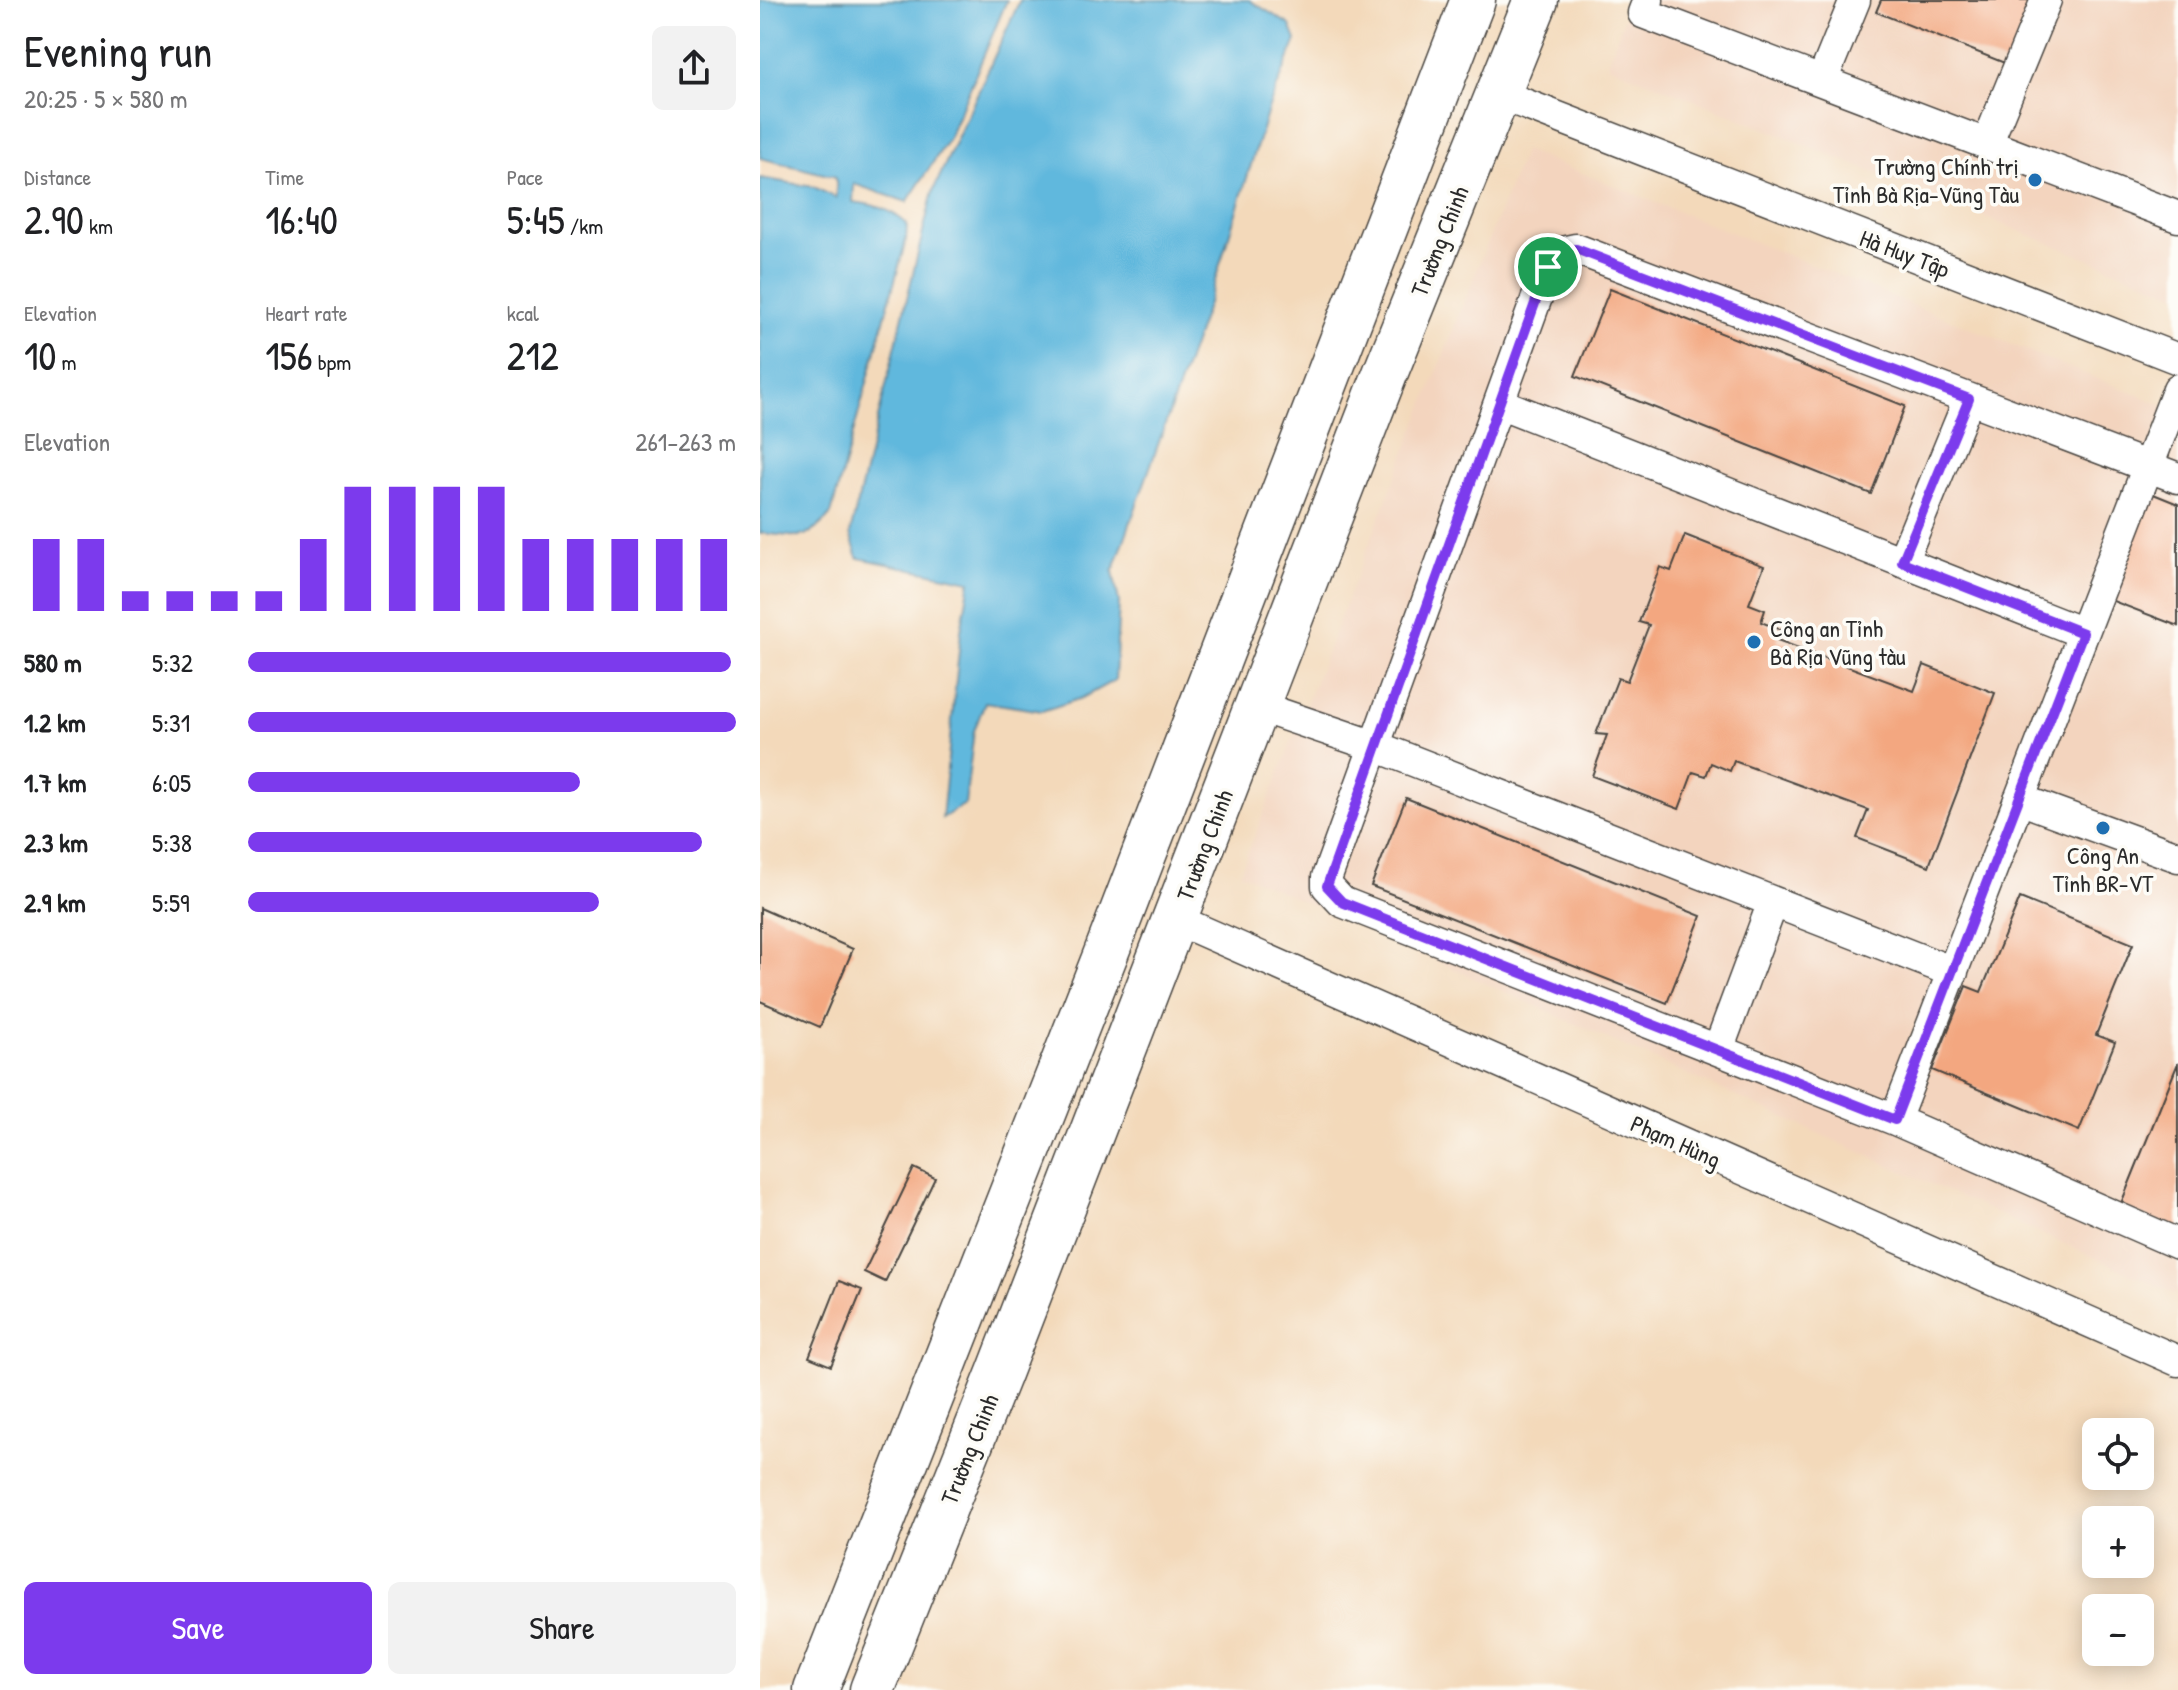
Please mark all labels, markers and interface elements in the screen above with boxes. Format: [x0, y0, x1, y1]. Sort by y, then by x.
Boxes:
text: Evening run [24, 21, 212, 81]
button: share [652, 26, 736, 110]
text: 20:25 · 5 × 580 m [24, 81, 187, 116]
place label: Trường Chính trị Tỉnh Bà Rịa-Vũng Tàu [1833, 150, 2019, 210]
text: Distance [24, 162, 91, 192]
text: Time [265, 162, 304, 192]
text: Pace [507, 162, 543, 192]
marker: Trường Chính trị Tỉnh Bà Rịa-Vũng Tàu [2026, 171, 2044, 189]
street label: Trường Chinh [1402, 181, 1476, 301]
text: 2.90 [24, 192, 84, 246]
text: 16:40 [265, 192, 338, 246]
text: 5:45 [507, 192, 565, 246]
text: km [84, 211, 113, 241]
text: /km [565, 211, 603, 241]
street label: Hà Huy Tập [1856, 221, 1954, 285]
pin [1514, 233, 1582, 301]
icon: arrive [1526, 245, 1570, 289]
text: Elevation [24, 298, 97, 328]
text: Heart rate [265, 298, 348, 328]
text: kcal [507, 298, 539, 328]
text: 10 [24, 328, 56, 382]
text: 156 [265, 328, 313, 382]
text: 212 [507, 328, 559, 382]
text: m [56, 347, 76, 377]
text: bpm [313, 347, 351, 377]
text: Elevation [24, 424, 110, 459]
text: 261–263 m [635, 424, 736, 459]
place label: Công an Tỉnh Bà Rịa Vũng tàu [1770, 612, 1906, 672]
marker: Công an Tỉnh Bà Rịa Vũng tàu [1745, 633, 1763, 651]
text: 580 m [24, 645, 82, 680]
text: 5:32 [152, 645, 193, 680]
text: 1.2 km [24, 705, 86, 740]
text: 5:31 [152, 705, 190, 740]
text: 1.7 km [24, 765, 86, 800]
text: 6:05 [152, 765, 191, 800]
street label: Trường Chinh [1168, 785, 1240, 905]
marker: Công An Tỉnh BR-VT [2094, 819, 2112, 837]
text: 2.3 km [24, 825, 88, 860]
text: 5:38 [152, 825, 192, 860]
place label: Công An Tỉnh BR-VT [2053, 839, 2154, 899]
text: 2.9 km [24, 885, 86, 920]
text: 5:59 [152, 885, 190, 920]
street label: Phạm Hùng [1626, 1107, 1726, 1175]
street label: Trường Chinh [932, 1389, 1006, 1509]
map controls [2082, 1418, 2154, 1666]
button: locate [2082, 1418, 2154, 1490]
button: + [2082, 1506, 2154, 1578]
button: Save [24, 1582, 372, 1674]
button: Share [388, 1582, 736, 1674]
button: − [2082, 1594, 2154, 1666]

